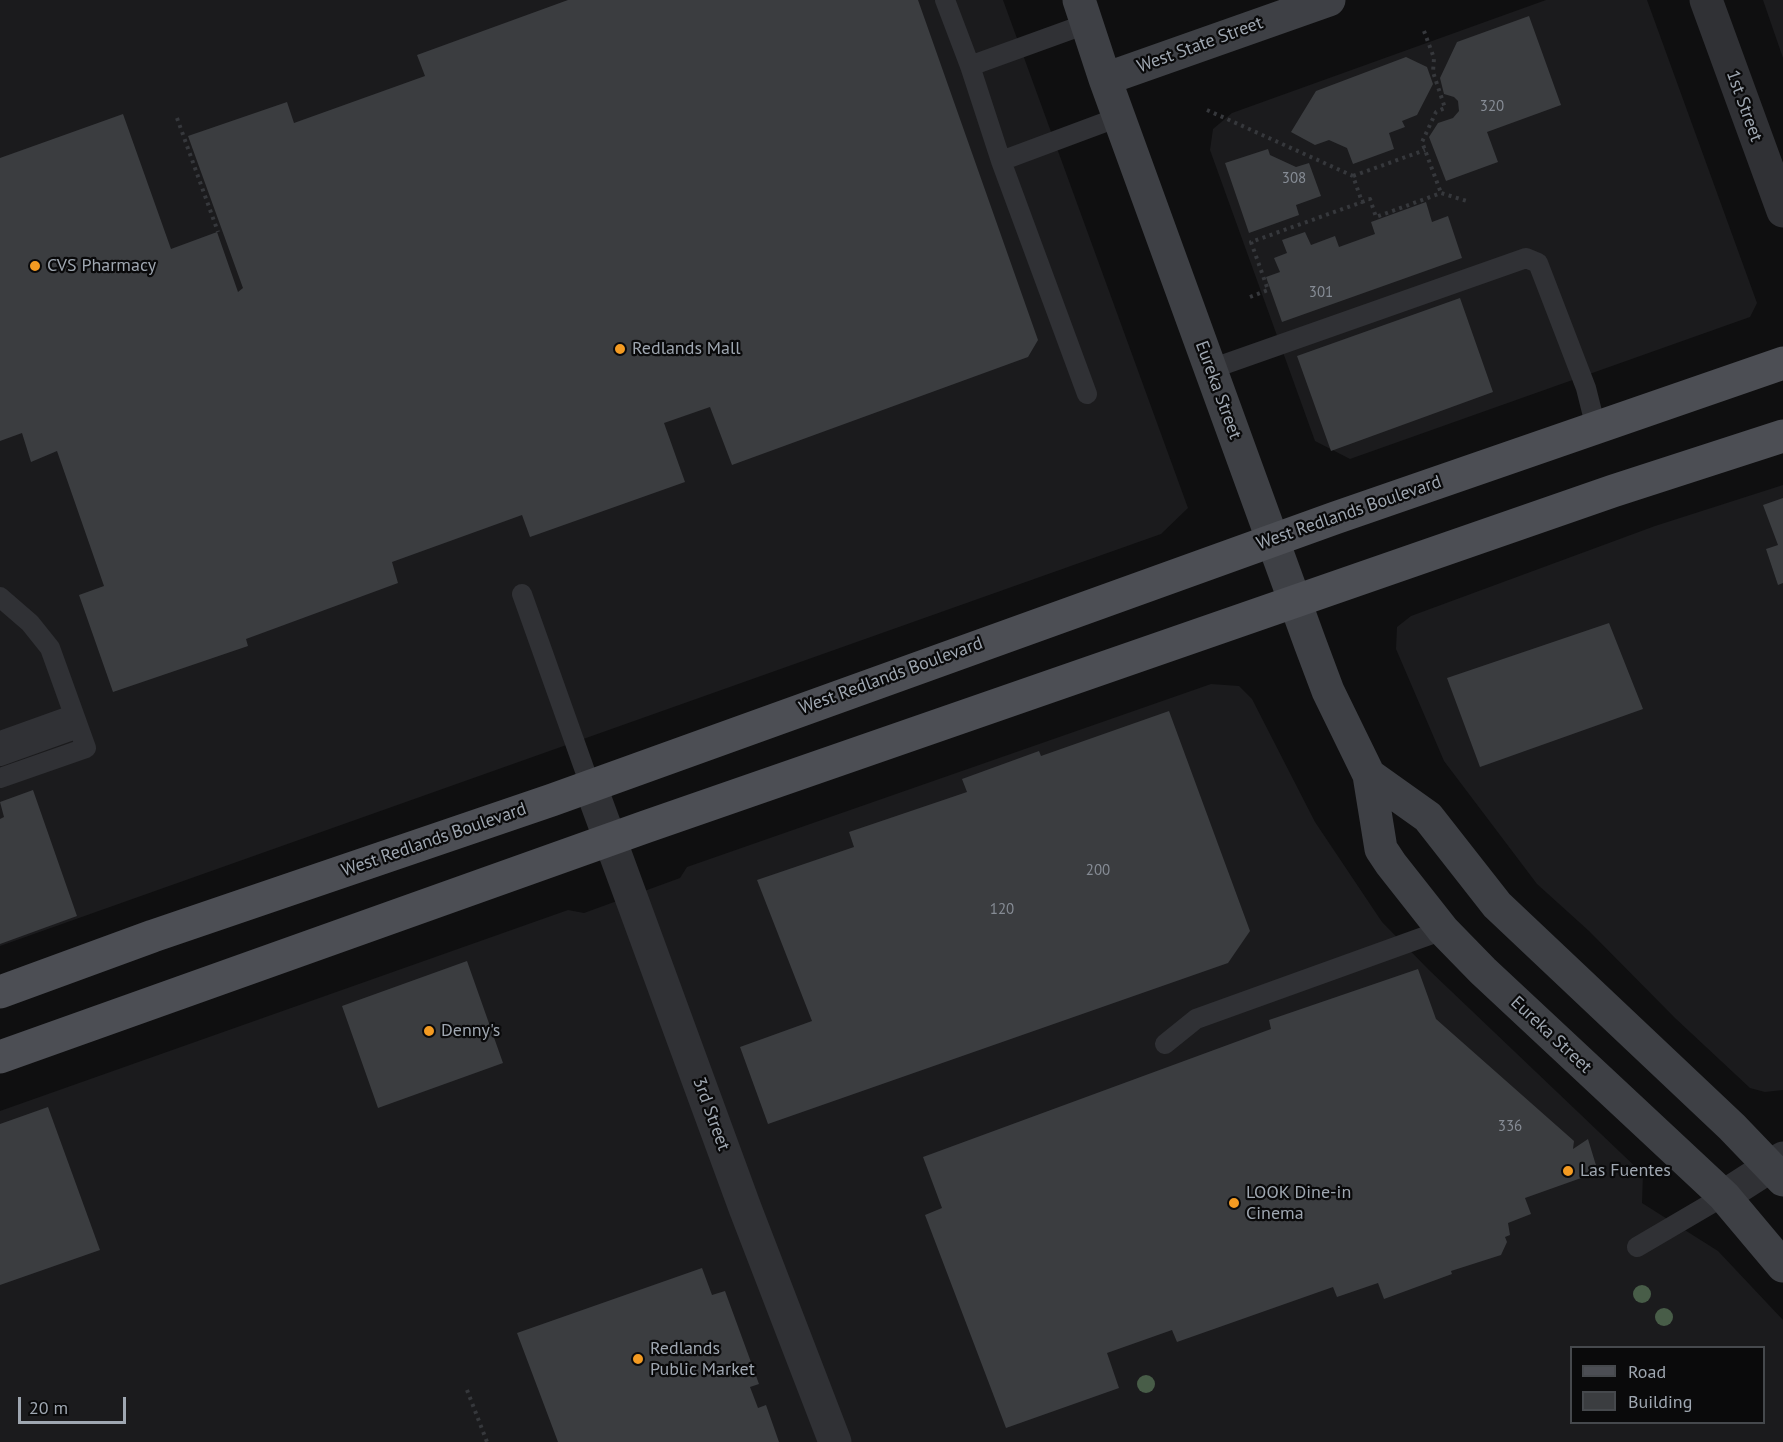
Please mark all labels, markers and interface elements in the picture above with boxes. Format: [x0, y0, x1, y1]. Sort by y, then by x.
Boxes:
street label: West State Street [1134, 12, 1266, 78]
street label: 1st Street [1721, 67, 1767, 145]
house number: 320 [1480, 98, 1504, 116]
house number: 308 [1282, 170, 1306, 188]
place label: CVS Pharmacy [47, 255, 156, 277]
marker: CVS Pharmacy [28, 259, 42, 273]
house number: 301 [1309, 284, 1333, 302]
place label: Redlands Mall [632, 338, 740, 360]
street label: Eureka Street [1190, 338, 1246, 442]
marker: Redlands Mall [613, 342, 627, 356]
street label: West Redlands Boulevard [1254, 471, 1444, 555]
street label: West Redlands Boulevard [796, 633, 986, 719]
street label: West Redlands Boulevard [339, 798, 529, 882]
house number: 200 [1086, 862, 1110, 880]
house number: 120 [990, 901, 1014, 919]
street label: Eureka Street [1506, 992, 1596, 1078]
place label: Denny's [441, 1020, 500, 1042]
marker: Denny's [422, 1024, 436, 1038]
street label: 3rd Street [688, 1074, 734, 1154]
house number: 336 [1498, 1118, 1522, 1136]
place label: Las Fuentes [1580, 1160, 1671, 1182]
marker: Las Fuentes [1561, 1164, 1575, 1178]
place label: LOOK Dine-in Cinema [1246, 1182, 1351, 1224]
marker: LOOK Dine-in Cinema [1227, 1196, 1241, 1210]
place label: Redlands Public Market [650, 1338, 755, 1380]
legend [1570, 1346, 1765, 1424]
marker: Redlands Public Market [631, 1352, 645, 1366]
text: Road [1628, 1360, 1666, 1383]
scale bar [21, 1385, 129, 1423]
text: Building [1628, 1390, 1692, 1413]
text: 20 m [29, 1396, 68, 1419]

